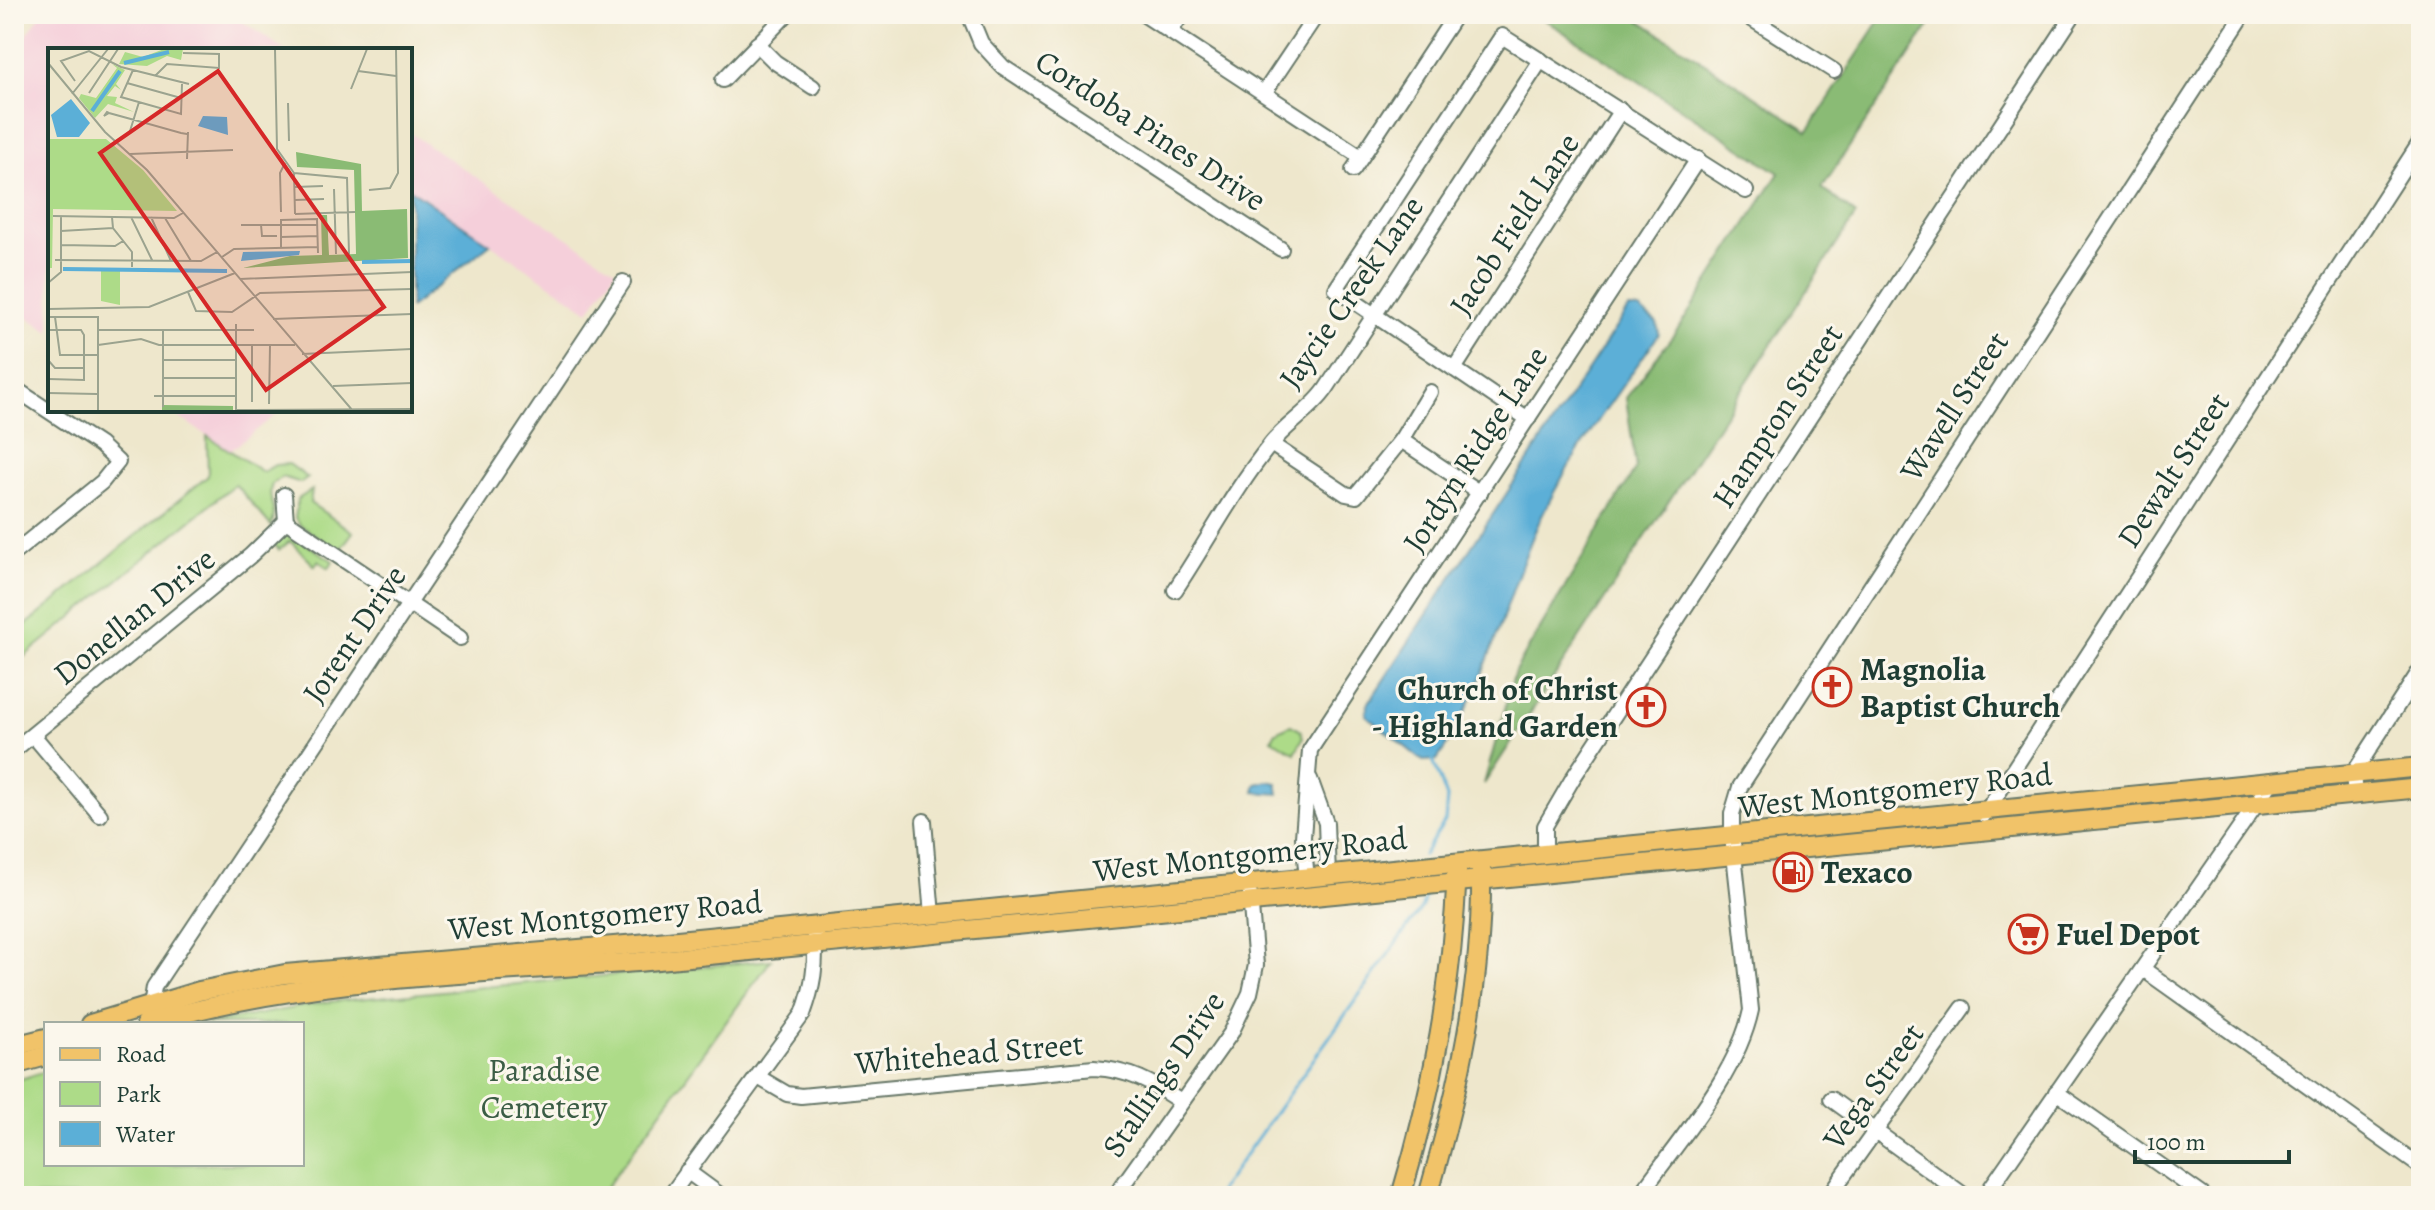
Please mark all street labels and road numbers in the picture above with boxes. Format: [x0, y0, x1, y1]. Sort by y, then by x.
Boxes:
street label: Cordoba Pines Drive [1027, 39, 1275, 221]
street label: Jacob Field Lane [1439, 124, 1589, 324]
street label: Jaycie Creek Lane [1268, 187, 1434, 397]
street label: Hampton Street [1701, 316, 1853, 516]
street label: Wavell Street [1889, 323, 2019, 490]
street label: Jordyn Ridge Lane [1392, 337, 1558, 561]
street label: Dewalt Street [2106, 384, 2240, 556]
street label: Donellan Drive [44, 537, 224, 695]
street label: Jorent Drive [292, 556, 416, 712]
street label: West Montgomery Road [1735, 752, 2055, 828]
street label: West Montgomery Road [1090, 816, 1410, 892]
street label: West Montgomery Road [445, 879, 765, 951]
street label: Stallings Drive [1091, 982, 1235, 1166]
street label: Vega Street [1811, 1014, 1934, 1159]
street label: Whitehead Street [852, 1021, 1085, 1085]

